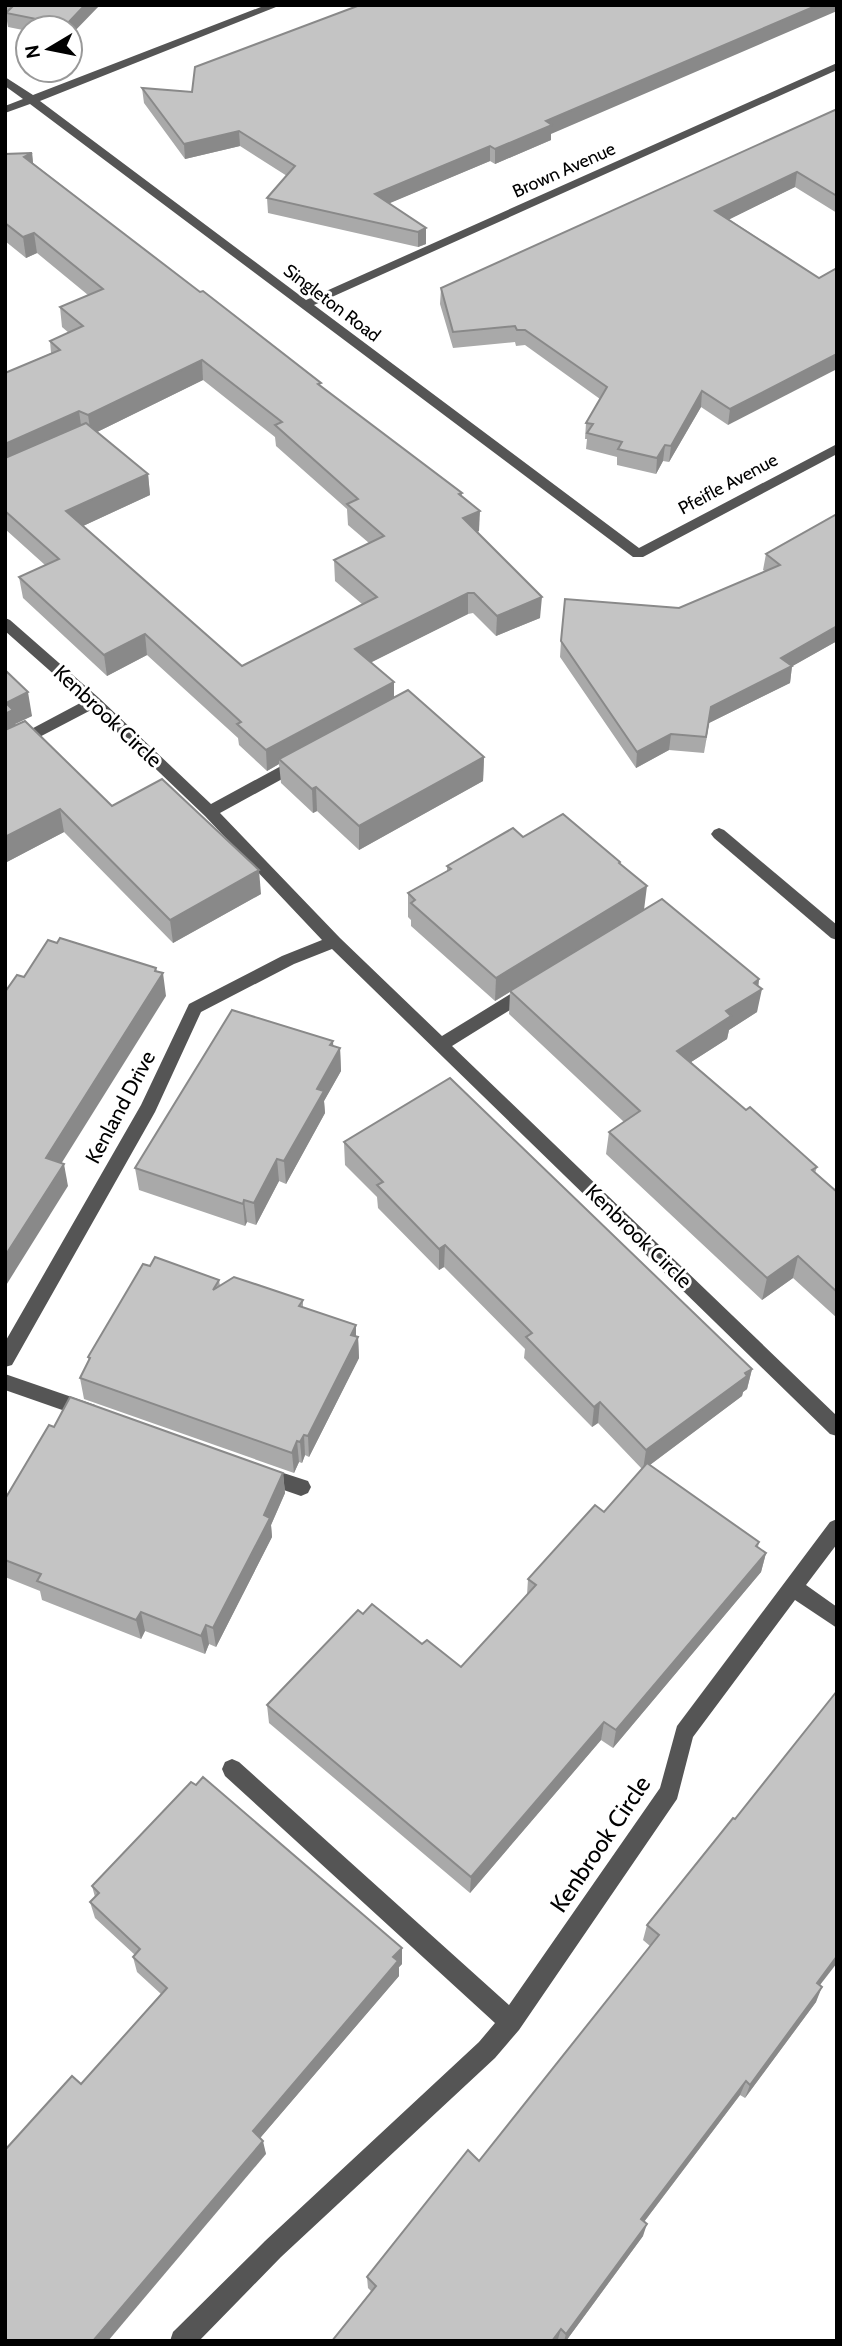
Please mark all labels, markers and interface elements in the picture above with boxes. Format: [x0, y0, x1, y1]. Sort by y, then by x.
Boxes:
north arrow [14, 14, 84, 84]
text: N [20, 43, 45, 60]
street label: Brown Avenue [509, 138, 619, 202]
street label: Singleton Road [279, 259, 385, 347]
street label: Pfeifle Avenue [674, 449, 782, 519]
street label: Kenbrook Circle [49, 660, 167, 773]
street label: Kenland Drive [80, 1046, 160, 1168]
street label: Kenbrook Circle [581, 1179, 698, 1293]
street label: Kenbrook Circle [544, 1770, 656, 1918]

